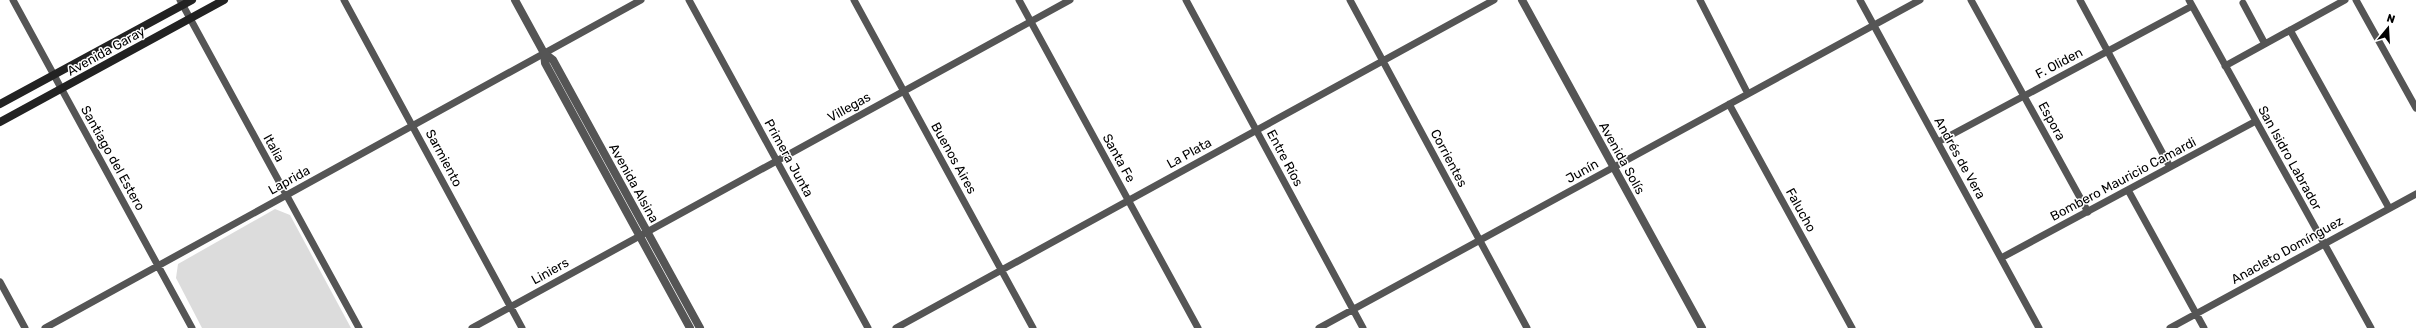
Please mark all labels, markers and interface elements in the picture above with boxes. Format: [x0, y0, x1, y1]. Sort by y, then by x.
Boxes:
north arrow [2368, 8, 2408, 48]
text: N [2385, 12, 2397, 26]
street label: Avenida Garay [64, 23, 148, 79]
street label: F. Oliden [2033, 44, 2085, 82]
street label: Villegas [825, 89, 874, 126]
street label: Espora [2035, 99, 2069, 143]
street label: Santiago del Estero [77, 103, 148, 213]
street label: San Isidro Labrador [2255, 103, 2325, 213]
street label: Andrés de Vera [1931, 114, 1989, 202]
street label: Primera Junta [761, 117, 817, 199]
street label: Avenida Solís [1596, 119, 1648, 197]
street label: Buenos Aires [928, 120, 980, 197]
street label: Sarmiento [423, 127, 465, 189]
street label: Entre Ríos [1264, 127, 1306, 189]
street label: Corrientes [1428, 127, 1471, 190]
street label: Santa Fe [1100, 131, 1138, 185]
street label: Italia [260, 132, 288, 164]
street label: Bombero Mauricio Camardi [2048, 134, 2198, 224]
street label: La Plata [1164, 135, 1214, 171]
street label: Avenida Alsina [606, 141, 662, 225]
street label: Junín [1563, 156, 1601, 186]
street label: Laprida [266, 162, 312, 198]
street label: Falucho [1783, 185, 1819, 235]
street label: Anacleto Domínguez [2228, 213, 2346, 288]
street label: Liniers [529, 254, 572, 287]

